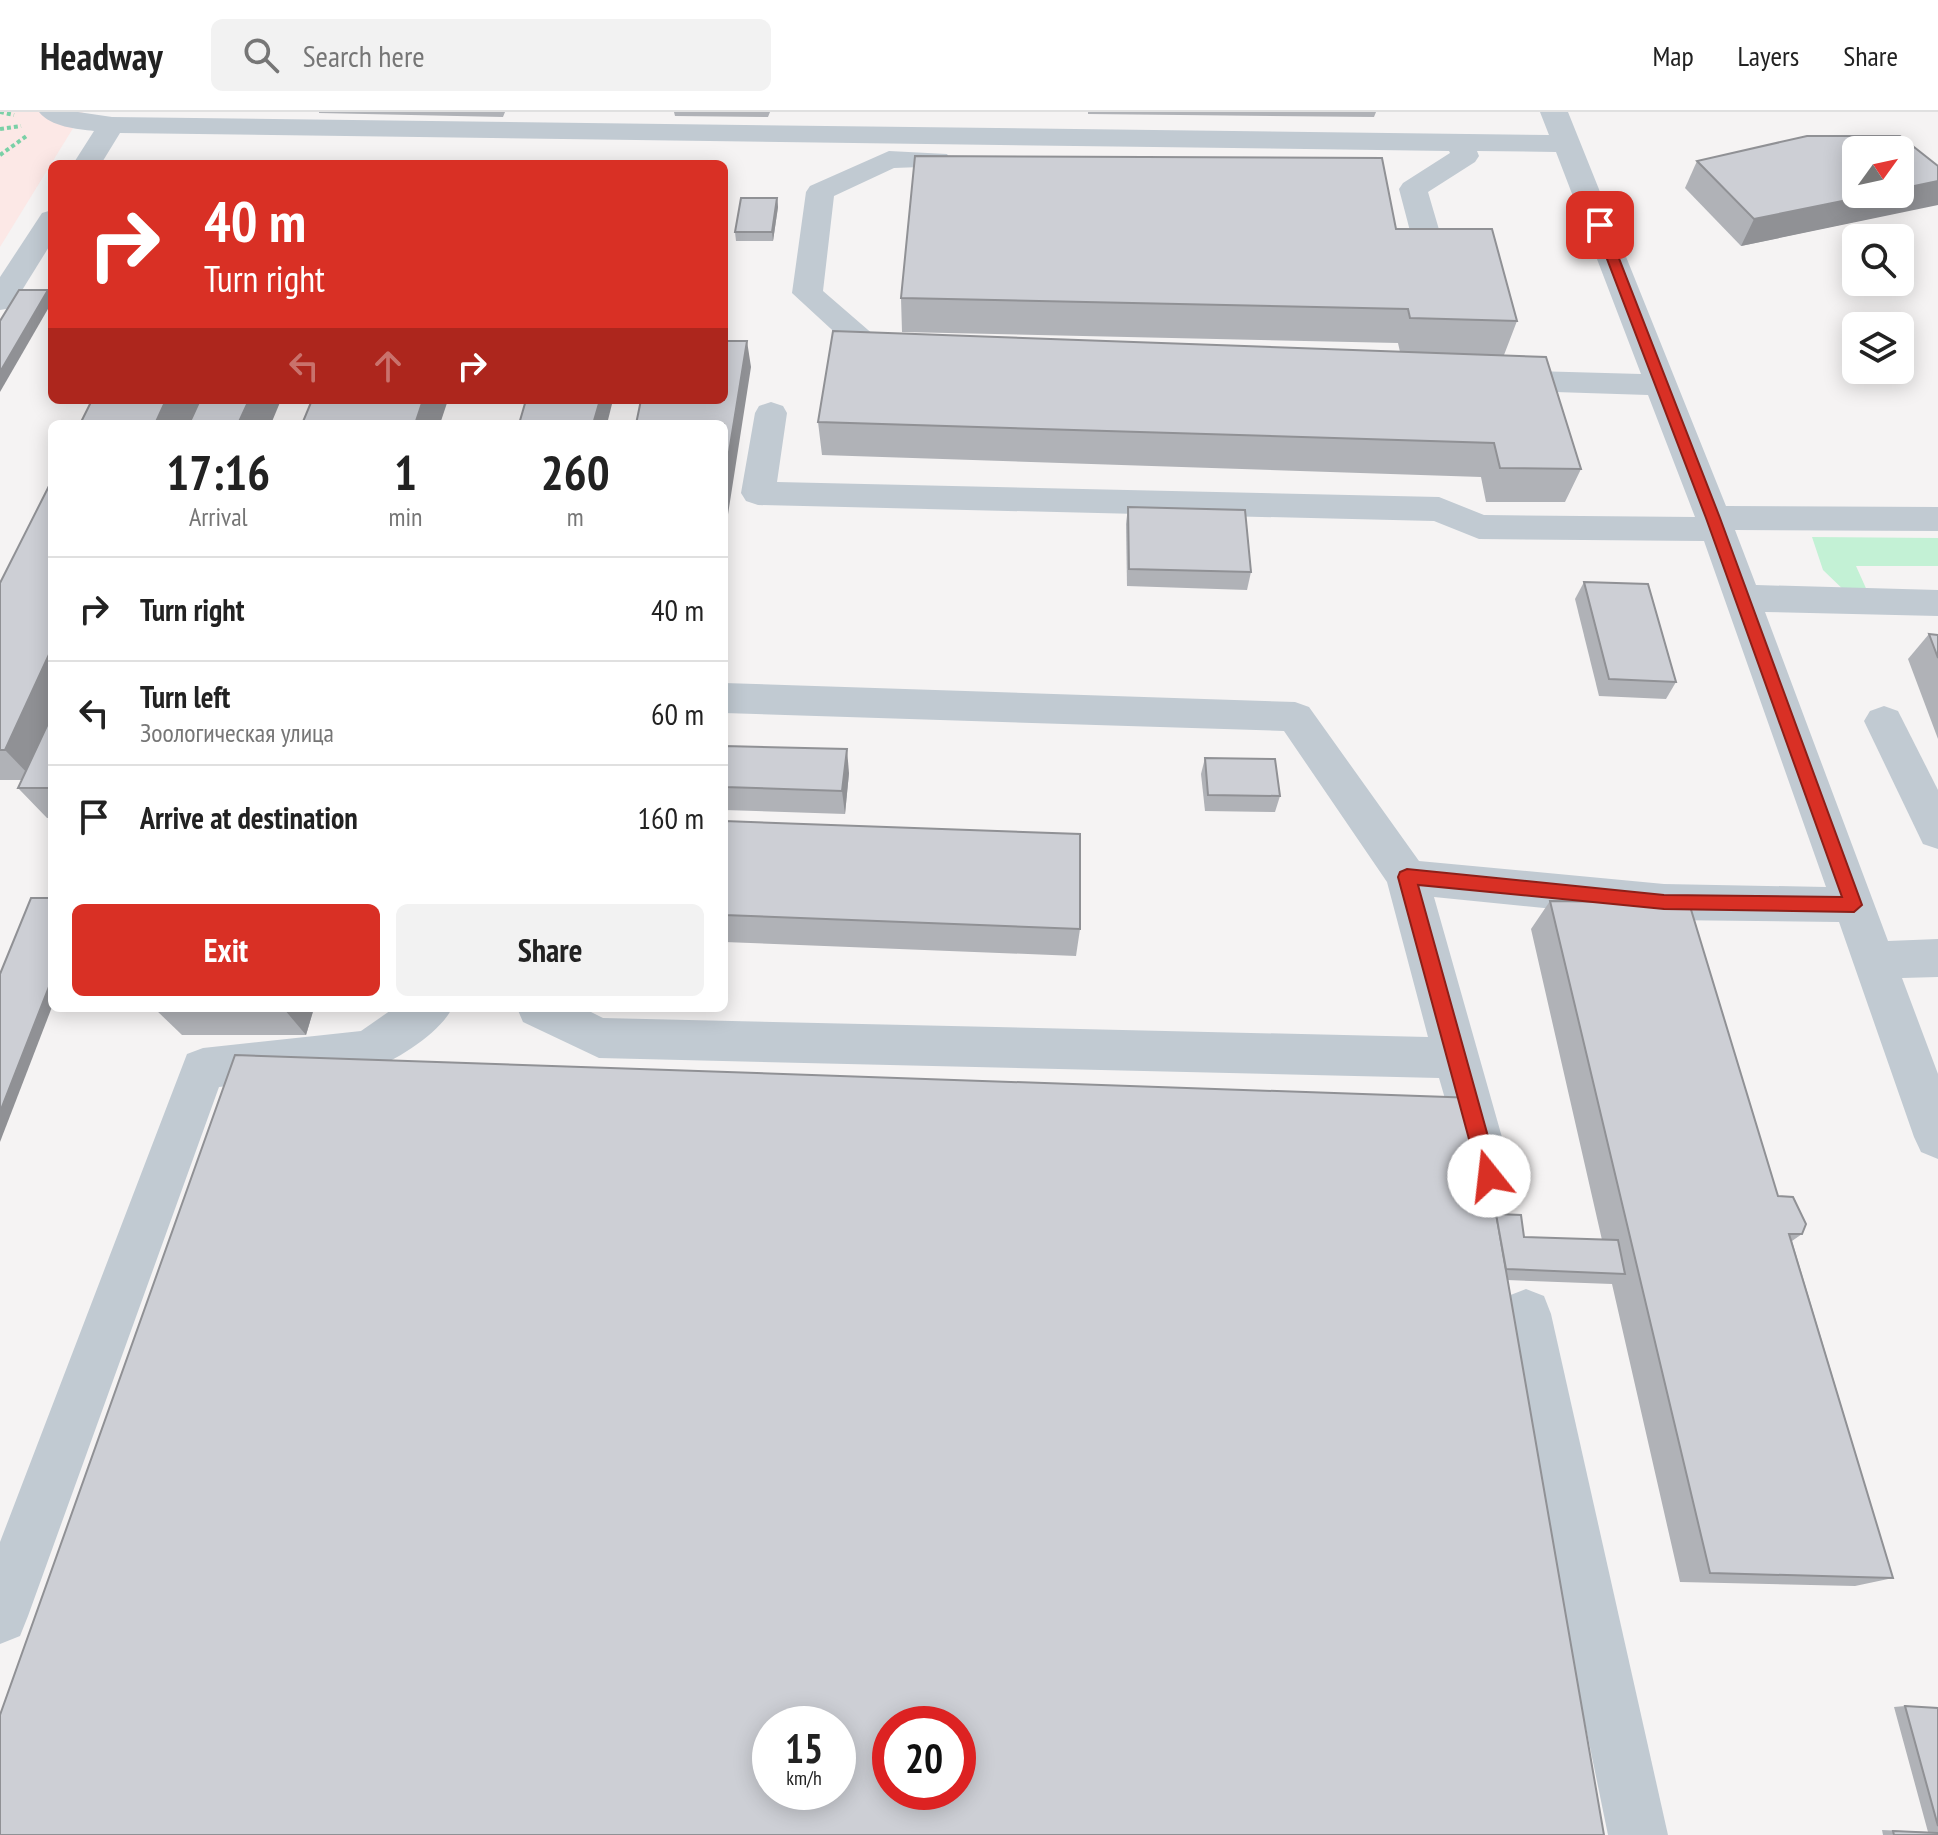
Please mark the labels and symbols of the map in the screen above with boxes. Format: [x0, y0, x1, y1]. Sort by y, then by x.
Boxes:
north arrow [1842, 136, 1914, 208]
pin [1566, 191, 1634, 259]
position arrow [1447, 1134, 1531, 1218]
speed limit sign: 20 [872, 1706, 976, 1810]

